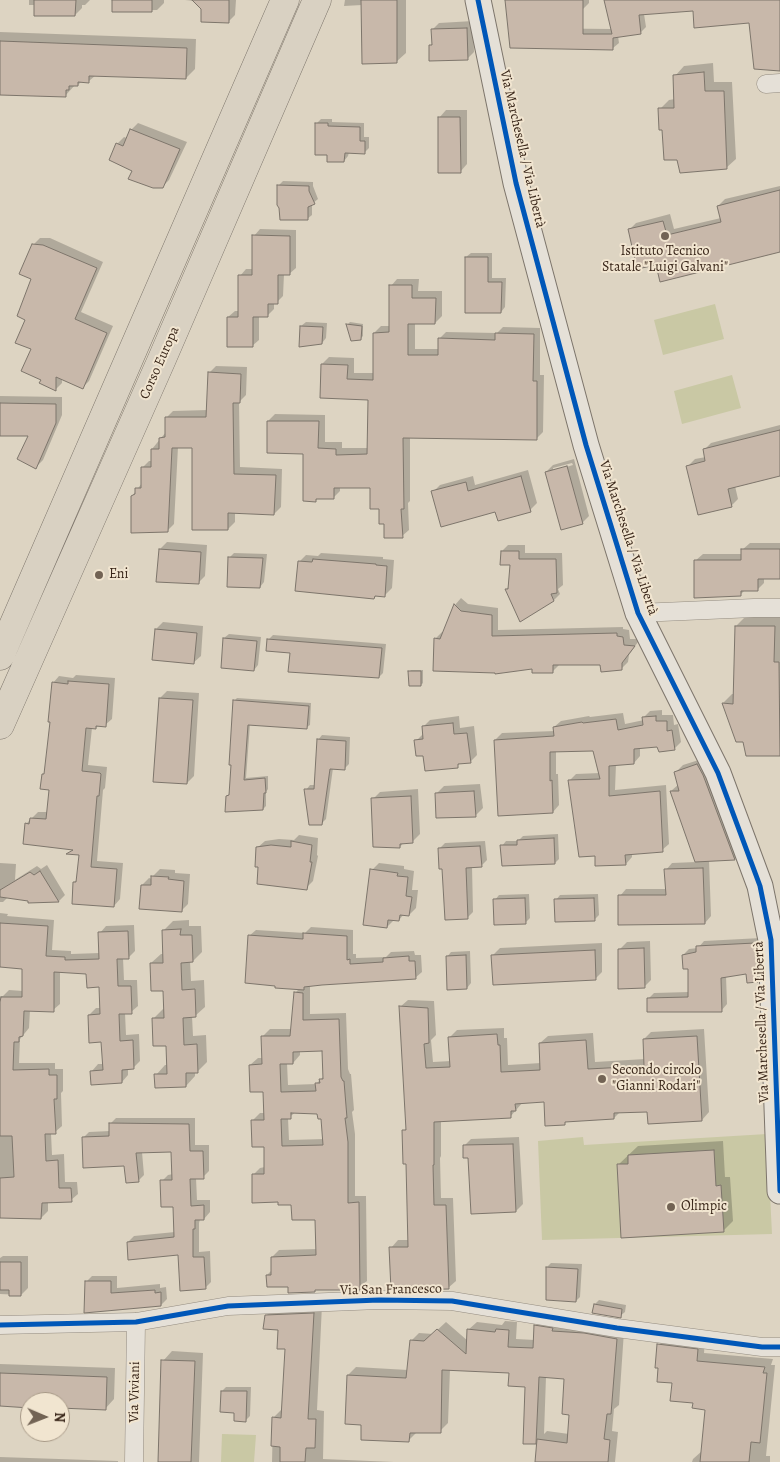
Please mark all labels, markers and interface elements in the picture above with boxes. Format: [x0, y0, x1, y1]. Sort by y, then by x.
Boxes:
street label: Via Marchesella / Via Libertà [496, 68, 548, 230]
marker: Istituto Tecnico Statale "Luigi Galvani" [659, 230, 671, 242]
place label: Istituto Tecnico Statale "Luigi Galvani" [602, 244, 728, 276]
street label: Corso Europa [136, 324, 184, 402]
street label: Via Marchesella / Via Libertà [595, 458, 661, 618]
place label: Eni [109, 567, 128, 583]
marker: Eni [93, 569, 105, 581]
street label: Via Marchesella / Via Libertà [751, 941, 773, 1103]
place label: Secondo circolo "Gianni Rodari" [612, 1063, 701, 1096]
marker: Secondo circolo "Gianni Rodari" [596, 1073, 608, 1085]
place label: Olimpic [681, 1199, 727, 1215]
marker: Olimpic [665, 1201, 677, 1213]
street label: Via San Francesco [340, 1281, 442, 1299]
street label: Via Viviani [126, 1361, 144, 1423]
north arrow [20, 1392, 70, 1442]
text: N [50, 1412, 69, 1423]

